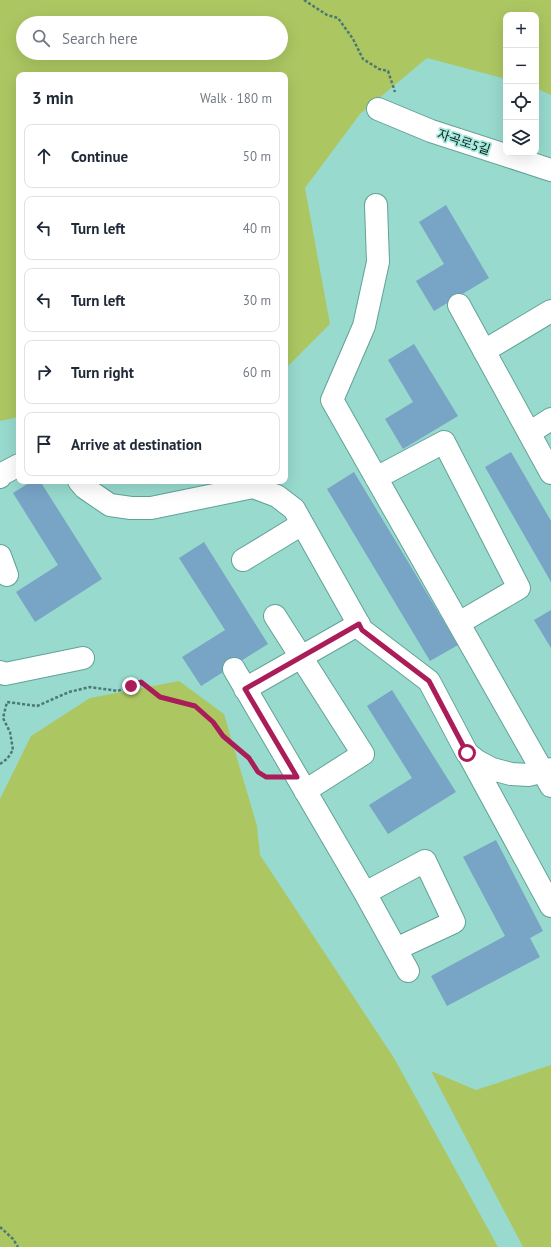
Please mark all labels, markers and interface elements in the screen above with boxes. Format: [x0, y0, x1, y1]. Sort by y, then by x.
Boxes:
map controls [503, 12, 539, 156]
button: + [503, 12, 539, 48]
search box [16, 16, 288, 60]
icon: search [30, 27, 52, 49]
text: Search here [62, 29, 138, 48]
button: − [503, 48, 539, 84]
button: locate [503, 84, 539, 120]
text: 3 min [32, 87, 73, 109]
text: Walk · 180 m [200, 90, 272, 107]
button: layers [503, 120, 539, 156]
street label: 자곡로5길 [435, 125, 493, 159]
icon: ahead [33, 145, 55, 167]
text: Continue [71, 147, 128, 166]
text: 50 m [243, 148, 271, 165]
icon: left [33, 217, 55, 239]
text: Turn left [71, 219, 125, 238]
text: 40 m [243, 220, 271, 237]
icon: left [33, 289, 55, 311]
text: Turn left [71, 291, 125, 310]
text: 30 m [243, 292, 271, 309]
icon: right [33, 361, 55, 383]
text: Turn right [71, 363, 134, 382]
text: 60 m [243, 364, 271, 381]
icon: arrive [33, 433, 55, 455]
text: Arrive at destination [71, 435, 202, 454]
route end [122, 677, 140, 695]
route start [458, 744, 476, 762]

